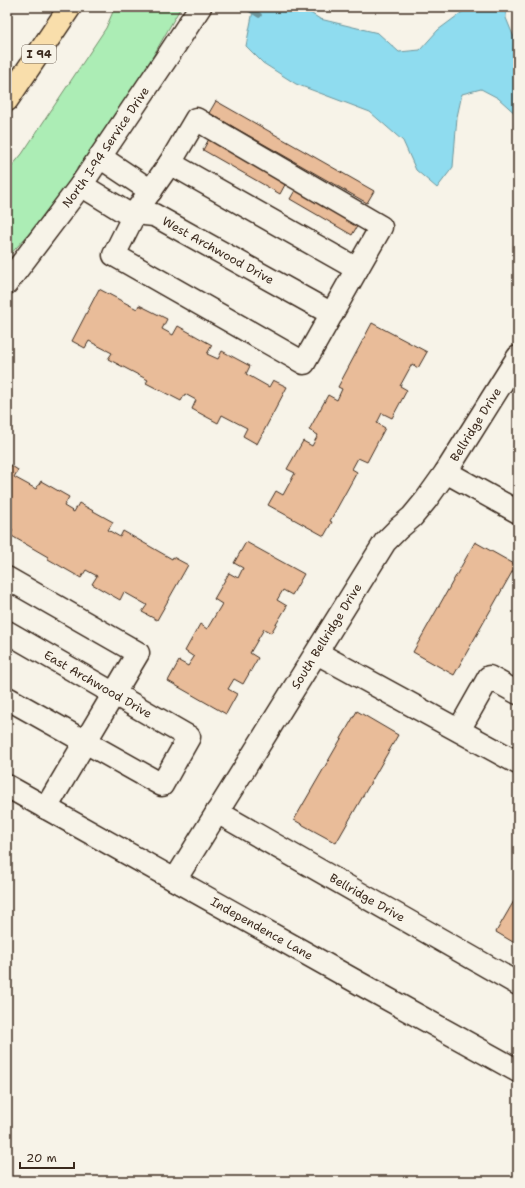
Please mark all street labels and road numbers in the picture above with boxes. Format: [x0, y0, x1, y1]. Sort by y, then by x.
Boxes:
road number: I 94 [22, 45, 56, 63]
street label: North I-94 Service Drive [59, 84, 153, 211]
street label: West Archwood Drive [159, 213, 277, 288]
street label: Bellridge Drive [447, 384, 505, 465]
street label: South Bellridge Drive [288, 580, 365, 692]
street label: East Archwood Drive [41, 647, 155, 722]
street label: Bellridge Drive [327, 870, 408, 926]
street label: Independence Lane [208, 894, 316, 964]

